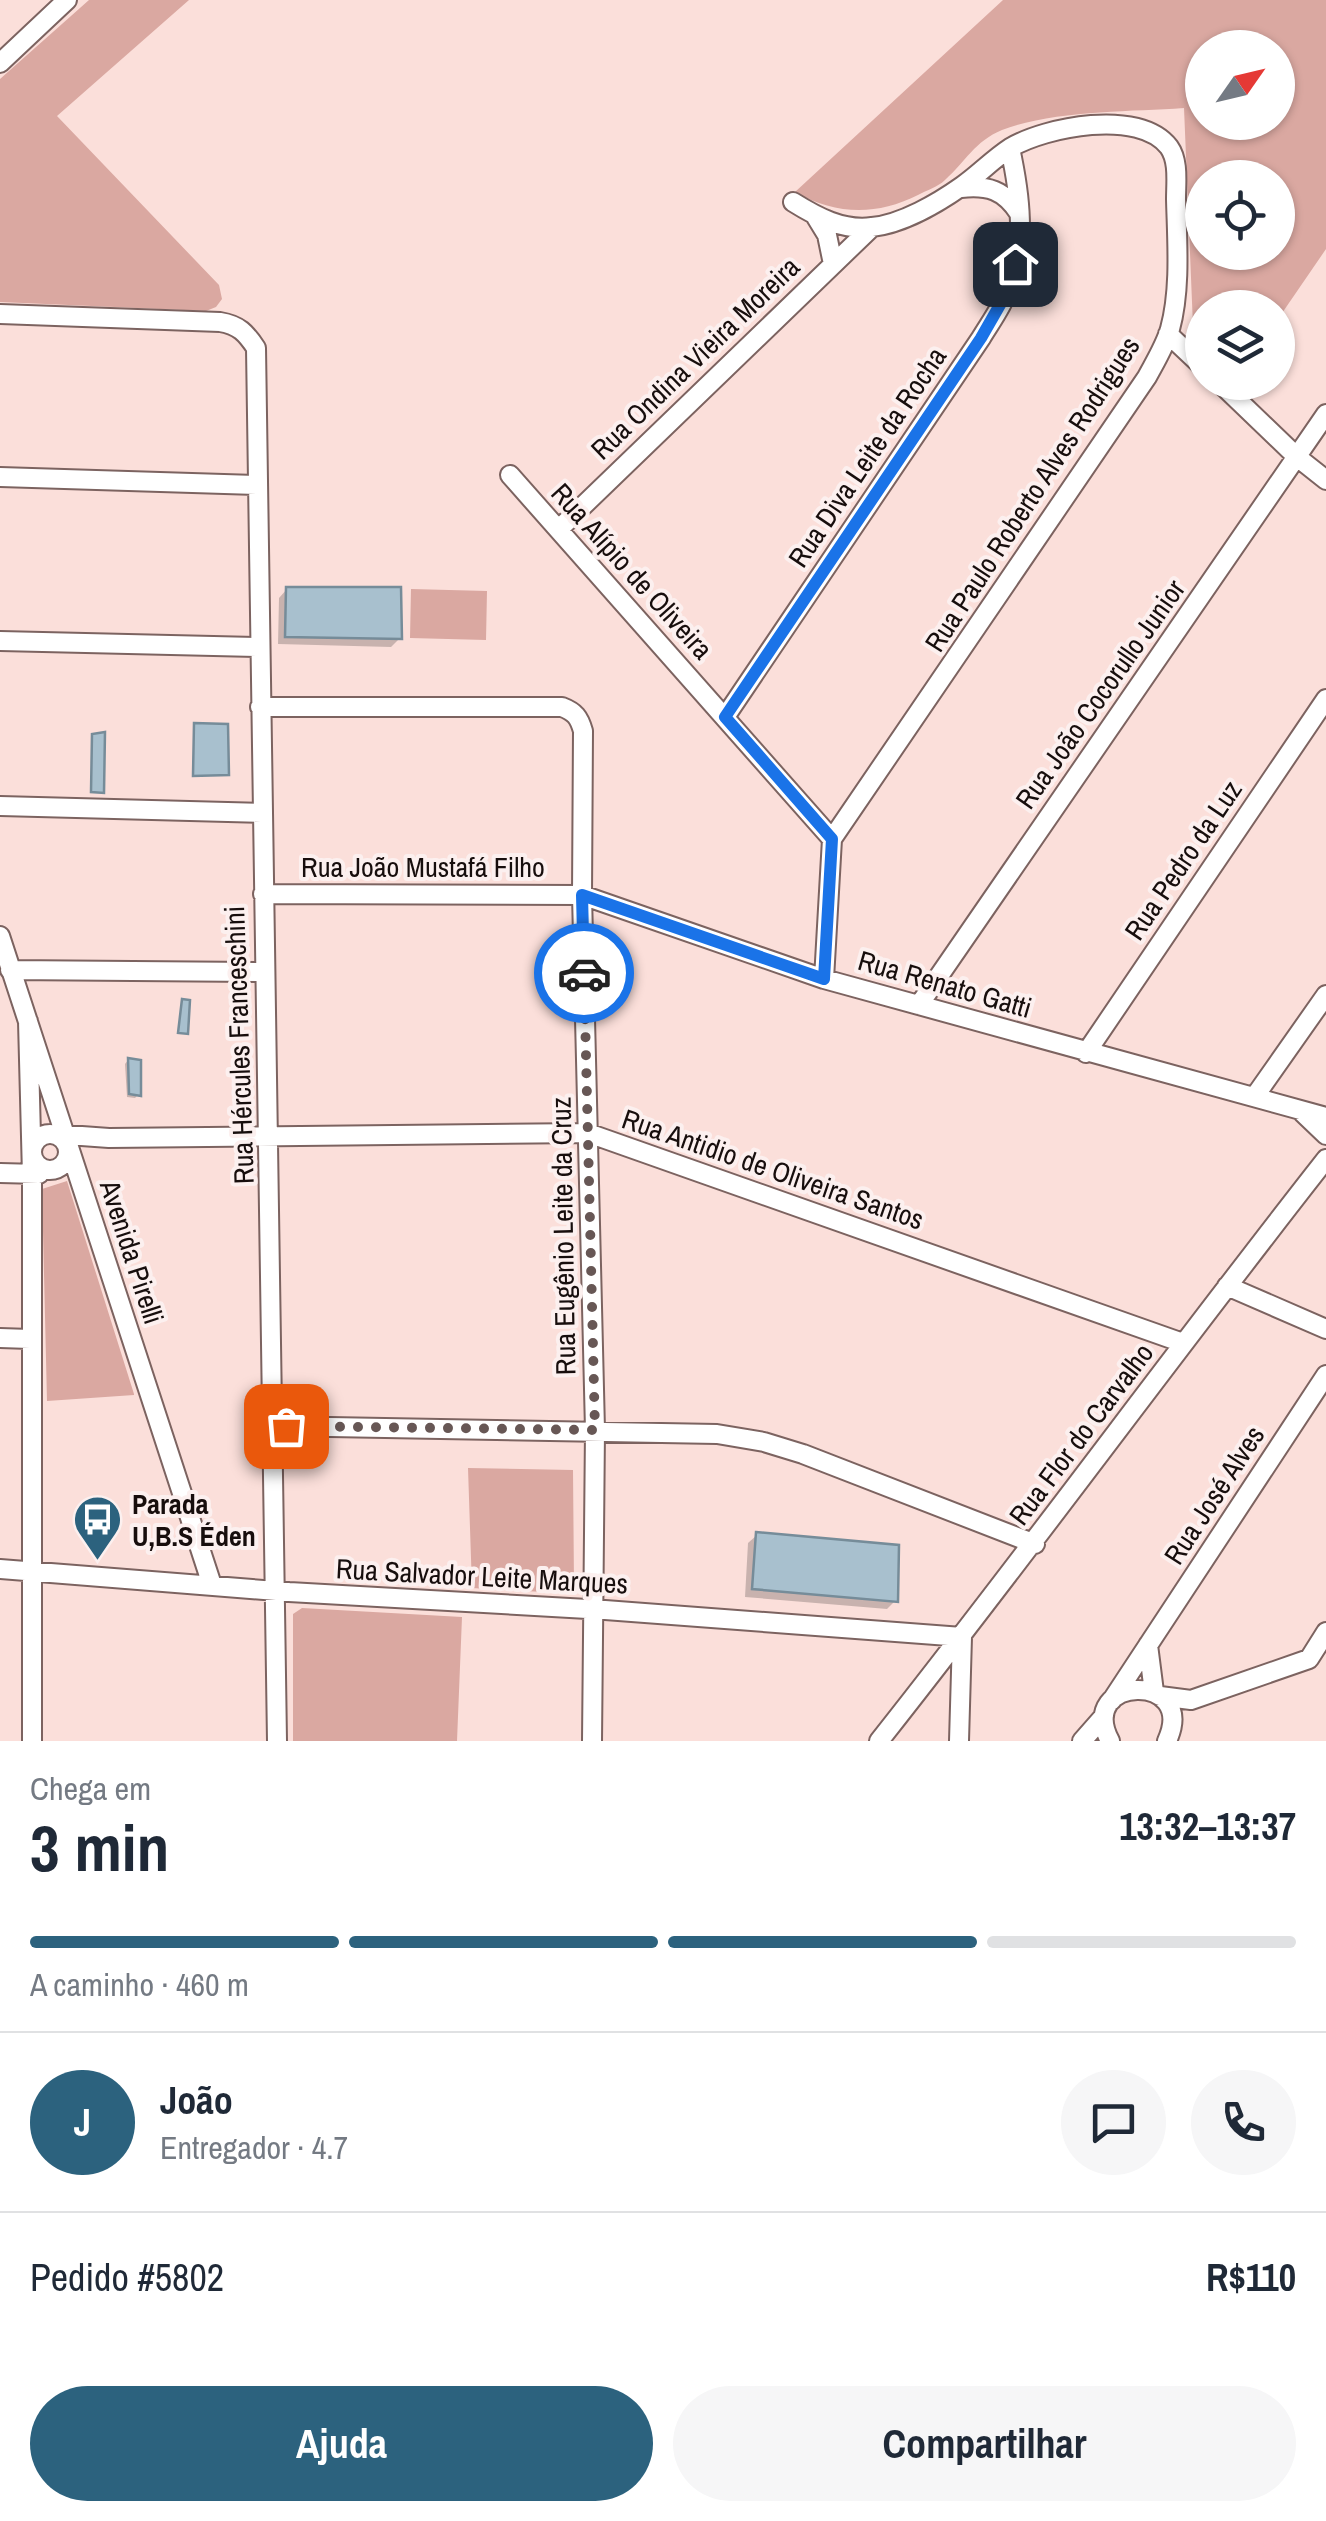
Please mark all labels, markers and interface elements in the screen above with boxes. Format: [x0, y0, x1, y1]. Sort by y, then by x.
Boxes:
north arrow [1185, 30, 1295, 140]
map controls [1185, 30, 1295, 400]
button: locate [1185, 160, 1295, 270]
pin [973, 222, 1058, 307]
icon: home [988, 237, 1043, 292]
street label: Rua Ondina Vieira Moreira [582, 248, 808, 468]
button: layers [1185, 290, 1295, 400]
street label: Rua Paulo Roberto Alves Rodrigues [916, 329, 1148, 659]
street label: Rua Diva Leite da Rocha [779, 339, 955, 574]
street label: Rua Alípio de Oliveira [543, 475, 721, 667]
street label: Rua João Cocorullo Junior [1006, 571, 1194, 816]
street label: Rua Pedro da Luz [1115, 773, 1251, 947]
street label: Rua João Mustafá Filho [301, 848, 545, 886]
street label: Rua Hércules Franceschini [215, 905, 263, 1185]
courier [534, 923, 634, 1023]
street label: Rua Renato Gatti [854, 941, 1036, 1027]
icon: car [557, 946, 612, 1001]
street label: Rua Eugênio Leite da Cruz [542, 1097, 584, 1375]
street label: Rua Antidio de Oliveira Santos [617, 1100, 929, 1238]
street label: Avenida Pirelli [91, 1174, 173, 1329]
street label: Rua Flor do Carvalho [1000, 1335, 1162, 1533]
pin [244, 1384, 329, 1469]
icon: bag [259, 1399, 314, 1454]
street label: Rua José Alves [1155, 1418, 1273, 1572]
place label: Parada U,B.S Éden [132, 1485, 256, 1555]
bus stop icon: Parada U,B.S Éden [71, 1494, 123, 1562]
street label: Rua Salvador Leite Marques [335, 1549, 629, 1603]
text: Chega em [30, 1767, 151, 1810]
text: 13:32–13:37 [1119, 1801, 1296, 1852]
text: 3 min [30, 1804, 169, 1891]
text: A caminho · 460 m [30, 1963, 249, 2006]
button: chat [1061, 2070, 1166, 2175]
button: phone [1191, 2070, 1296, 2175]
text: João [160, 2075, 233, 2126]
text: J [74, 2097, 91, 2148]
text: Entregador · 4.7 [160, 2126, 348, 2169]
text: Pedido #5802 [30, 2252, 224, 2303]
text: R$110 [1206, 2252, 1296, 2303]
button: Ajuda [30, 2386, 653, 2501]
button: Compartilhar [673, 2386, 1296, 2501]

